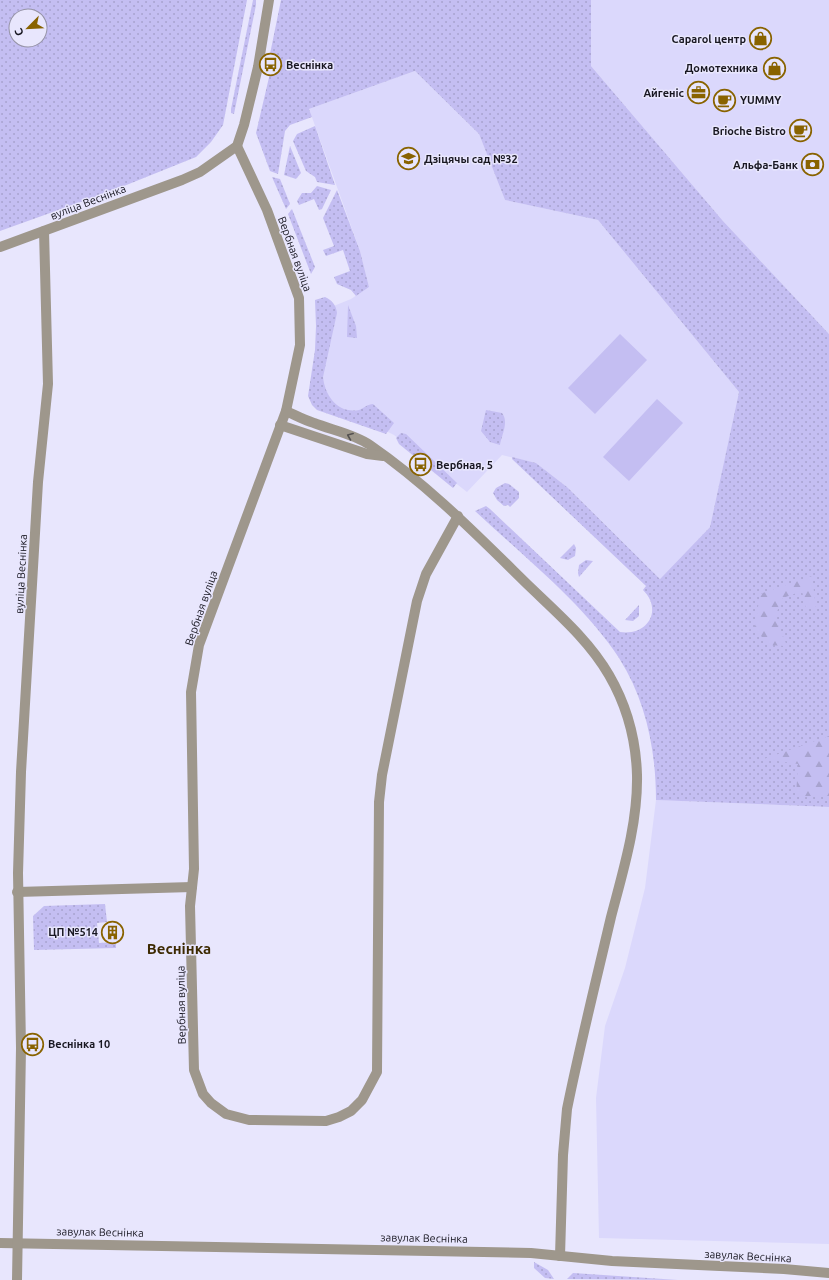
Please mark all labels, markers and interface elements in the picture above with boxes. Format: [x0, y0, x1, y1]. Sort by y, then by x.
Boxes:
north arrow [8, 8, 48, 48]
text: С [12, 26, 26, 38]
shop icon: Caparol центр [748, 26, 774, 52]
place label: Caparol центр [672, 33, 746, 45]
bus stop icon: Веснінка [257, 52, 283, 78]
shop icon: Домотехника [761, 55, 787, 81]
place label: Веснінка [286, 59, 333, 71]
place label: Домотехника [685, 62, 758, 74]
office icon: Айгеніс [686, 80, 712, 106]
place label: Айгеніс [643, 87, 685, 99]
cafe icon: YUMMY [711, 87, 737, 113]
place label: YUMMY [740, 94, 781, 106]
cafe icon: Brioche Bistro [788, 118, 814, 144]
place label: Brioche Bistro [712, 125, 786, 137]
school or university icon: Дзіцячы сад №32 [395, 146, 421, 172]
bank icon: Альфа-Банк [800, 152, 826, 178]
place label: Дзіцячы сад №32 [424, 153, 518, 165]
place label: Альфа-Банк [733, 159, 799, 171]
street label: вуліца Веснінка [49, 182, 127, 222]
street label: Вербная вуліца [276, 215, 314, 293]
one-way arrow [346, 432, 353, 440]
bus stop icon: Вербная, 5 [407, 452, 433, 478]
place label: Вербная, 5 [436, 459, 493, 471]
street label: вуліца Веснінка [13, 534, 29, 614]
street label: Вербная вуліца [183, 569, 219, 647]
building icon: ЦП №514 [100, 919, 126, 945]
place label: ЦП №514 [48, 926, 98, 938]
district label: Веснінка [147, 940, 211, 957]
street label: Вербная вуліца [174, 966, 188, 1044]
bus stop icon: Веснінка 10 [20, 1031, 46, 1057]
place label: Веснінка 10 [48, 1038, 110, 1050]
street label: завулак Веснінка [56, 1225, 144, 1239]
street label: завулак Веснінка [380, 1231, 468, 1245]
street label: завулак Веснінка [704, 1248, 792, 1264]

